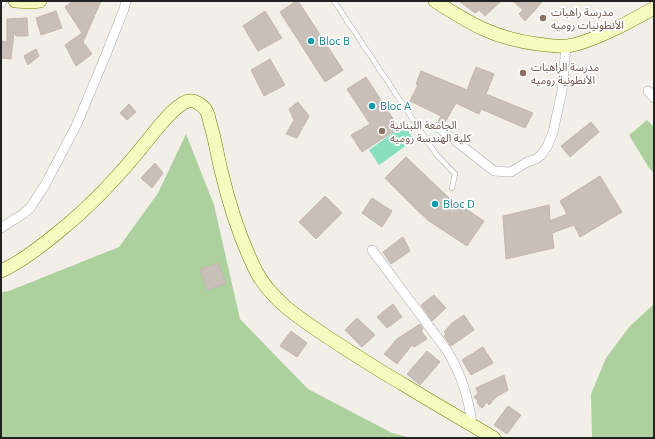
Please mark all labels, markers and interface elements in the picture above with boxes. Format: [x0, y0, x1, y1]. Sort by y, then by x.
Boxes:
place label: مدرسة راهبات الأنطونيات روميه [551, 6, 624, 32]
marker: مدرسة راهبات الأنطونيات روميه [538, 13, 548, 23]
place label: Bloc B [319, 35, 350, 47]
marker: Bloc B [306, 36, 316, 46]
place label: مدرسة الراهبات الأنطونية روميه [531, 61, 599, 87]
marker: مدرسة الراهبات الأنطونية روميه [518, 68, 528, 78]
place label: Bloc A [380, 100, 412, 112]
marker: Bloc A [367, 101, 377, 111]
place label: الجامعة اللبنانية كلية الهندسة روميه [390, 119, 472, 145]
marker: الجامعة اللبنانية كلية الهندسة روميه [377, 126, 387, 136]
place label: Bloc D [443, 198, 475, 210]
marker: Bloc D [430, 199, 440, 209]

